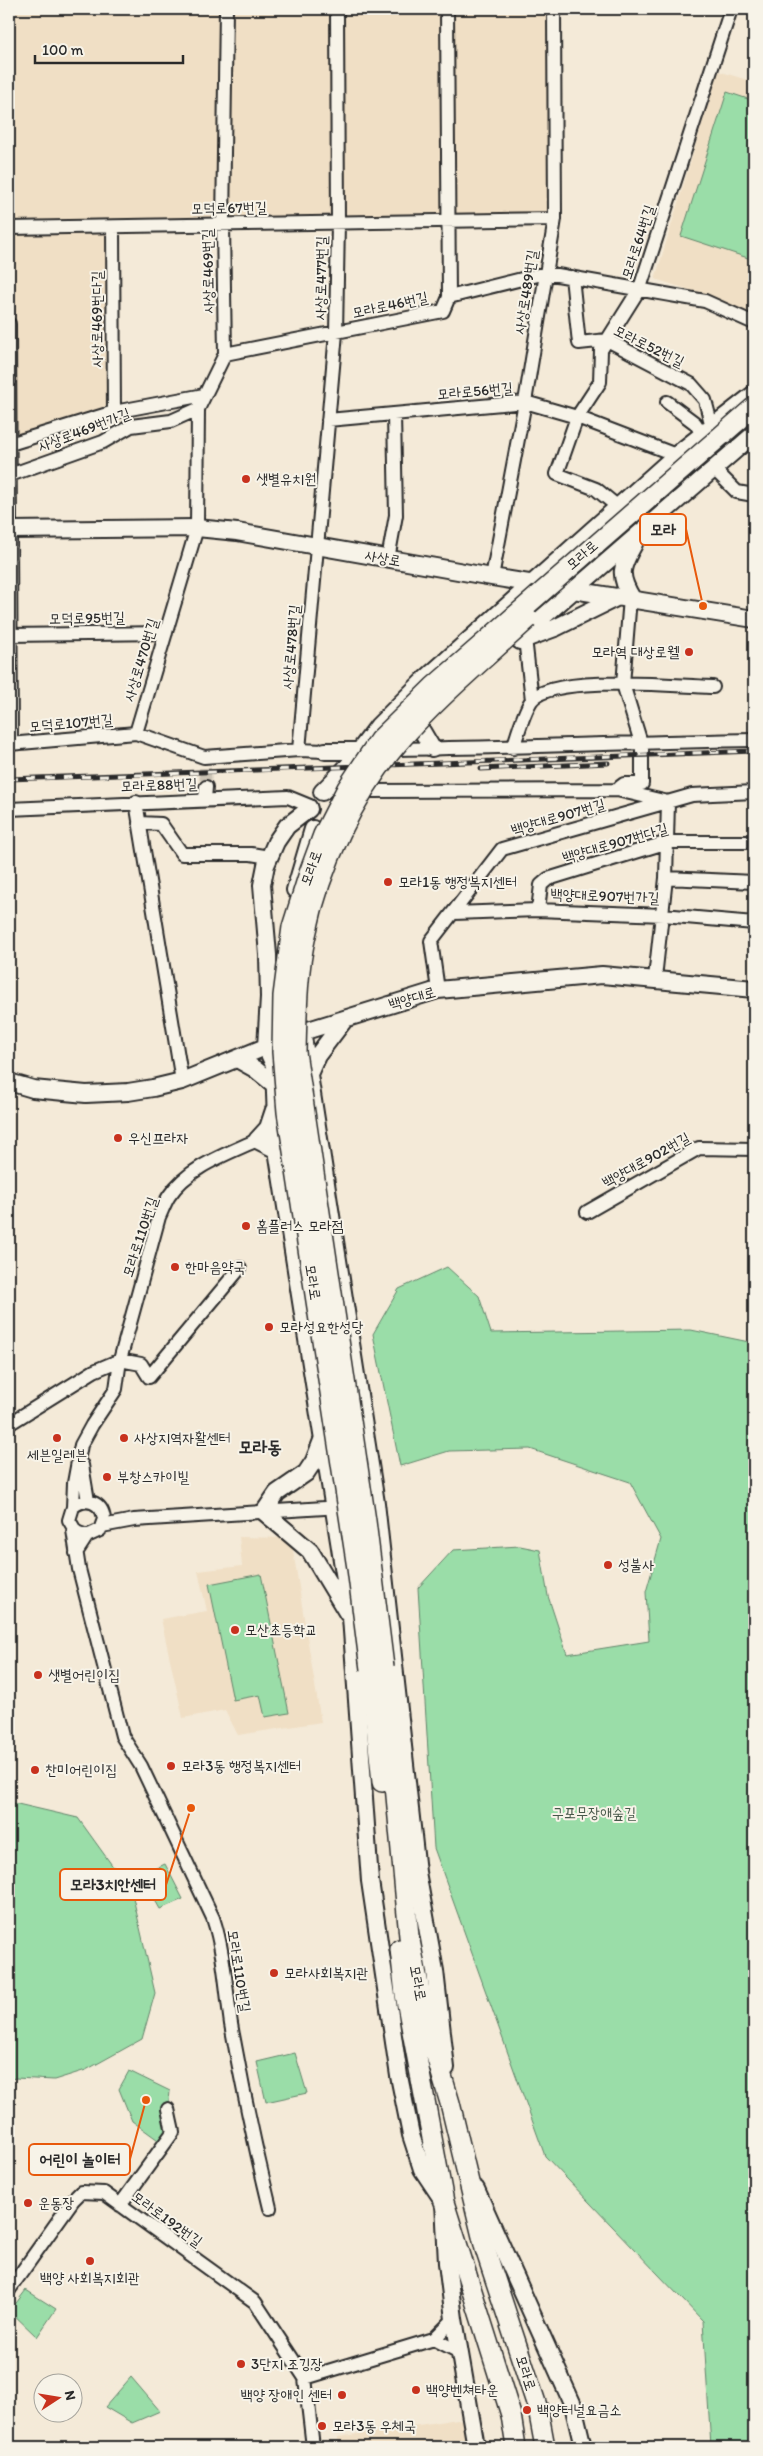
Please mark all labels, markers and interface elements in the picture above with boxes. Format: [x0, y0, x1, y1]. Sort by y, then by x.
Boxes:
scale bar [35, 32, 182, 64]
text: 100 m [42, 41, 84, 59]
street label: 모덕로67번길 [191, 198, 267, 218]
street label: 모라로64번길 [617, 202, 659, 282]
street label: 사상로469번길 [198, 228, 218, 314]
street label: 사상로477번길 [311, 236, 331, 320]
street label: 사상로489번길 [510, 248, 542, 336]
street label: 사상로469번다길 [88, 270, 106, 368]
street label: 모라로46번길 [350, 288, 430, 322]
street label: 모라로52번길 [611, 321, 687, 371]
street label: 모라로56번길 [436, 379, 514, 403]
street label: 사상로469번가길 [35, 404, 133, 456]
place label: 샛별유치원 [256, 470, 316, 488]
marker: 샛별유치원 [240, 473, 252, 485]
callout: 모라 [640, 514, 686, 545]
text: 모라 [650, 520, 677, 539]
street label: 모라로 [562, 536, 602, 574]
street label: 사상로 [364, 546, 402, 570]
street label: 사상로478번길 [278, 604, 304, 690]
street label: 모덕로95번길 [49, 608, 125, 628]
street label: 사상로470번길 [120, 616, 162, 704]
place label: 모라역 대상로웰 [591, 643, 679, 661]
marker: 모라역 대상로웰 [683, 646, 695, 658]
street label: 모덕로107번길 [28, 710, 114, 736]
street label: 모라로88번길 [120, 775, 198, 795]
street label: 백양대로907번길 [509, 795, 607, 839]
street label: 백양대로907번다길 [560, 819, 670, 867]
street label: 모라로 [296, 848, 326, 888]
place label: 모라1동 행정복지센터 [398, 873, 517, 891]
marker: 모라1동 행정복지센터 [382, 876, 394, 888]
street label: 백양대로907번가길 [550, 885, 660, 907]
street label: 백양대로 [386, 983, 438, 1013]
place label: 우신프라자 [128, 1129, 188, 1147]
street label: 백양대로902번길 [599, 1129, 693, 1191]
marker: 우신프라자 [112, 1132, 124, 1144]
street label: 모라로110번길 [119, 1195, 161, 1279]
place label: 홈플러스 모라점 [256, 1217, 344, 1235]
marker: 홈플러스 모라점 [240, 1220, 252, 1232]
place label: 한마음약국 [185, 1258, 245, 1276]
marker: 한마음약국 [169, 1261, 181, 1273]
street label: 모라로 [301, 1263, 325, 1301]
place label: 모라성요한성당 [279, 1318, 364, 1336]
marker: 모라성요한성당 [263, 1321, 275, 1333]
place label: 사상지역자활센터 [134, 1429, 231, 1447]
marker: 세븐일레븐 [51, 1432, 63, 1444]
marker: 사상지역자활센터 [118, 1432, 130, 1444]
district label: 모라동 [238, 1436, 282, 1458]
place label: 세븐일레븐 [27, 1446, 87, 1464]
place label: 부창스카이빌 [117, 1468, 189, 1486]
marker: 부창스카이빌 [101, 1471, 113, 1483]
place label: 성불사 [618, 1556, 654, 1574]
marker: 성불사 [602, 1559, 614, 1571]
place label: 모산초등학교 [245, 1621, 317, 1639]
marker: 모산초등학교 [229, 1624, 241, 1636]
place label: 샛별어린이집 [48, 1666, 120, 1684]
marker: 샛별어린이집 [32, 1669, 44, 1681]
place label: 모라3동 행정복지센터 [181, 1757, 301, 1775]
marker: 모라3동 행정복지센터 [165, 1760, 177, 1772]
place label: 찬미어린이집 [45, 1761, 117, 1779]
marker: 찬미어린이집 [29, 1764, 41, 1776]
park label: 구포무장애숲길 [552, 1804, 636, 1822]
callout: 모라3치안센터 [60, 1869, 166, 1900]
text: 모라3치안센터 [70, 1875, 156, 1894]
street label: 모라로110번길 [224, 1928, 254, 2014]
place label: 모라사회복지관 [284, 1964, 369, 1982]
street label: 모라로 [406, 1964, 430, 2002]
marker: 모라사회복지관 [268, 1967, 280, 1979]
callout: 어린이 놀이터 [29, 2144, 130, 2175]
text: 어린이 놀이터 [40, 2150, 121, 2169]
street label: 모라로192번길 [128, 2187, 206, 2251]
place label: 운동장 [38, 2194, 74, 2212]
marker: 운동장 [22, 2197, 34, 2209]
marker: 백양 사회복지회관 [84, 2255, 96, 2267]
place label: 백양 사회복지회관 [40, 2269, 140, 2287]
street label: 모라로 [512, 2353, 540, 2393]
place label: 3단지 조깅장 [251, 2355, 323, 2373]
marker: 3단지 조깅장 [235, 2358, 247, 2370]
north arrow [32, 2374, 82, 2424]
place label: 백양벤쳐타운 [426, 2381, 498, 2399]
marker: 백양벤쳐타운 [410, 2384, 422, 2396]
place label: 백양 장애인 센터 [241, 2386, 332, 2404]
text: N [61, 2389, 80, 2402]
marker: 백양 장애인 센터 [336, 2389, 348, 2401]
place label: 백양터널요금소 [537, 2401, 622, 2419]
marker: 백양터널요금소 [521, 2404, 533, 2416]
place label: 모라3동 우체국 [332, 2417, 416, 2435]
marker: 모라3동 우체국 [316, 2420, 328, 2432]

